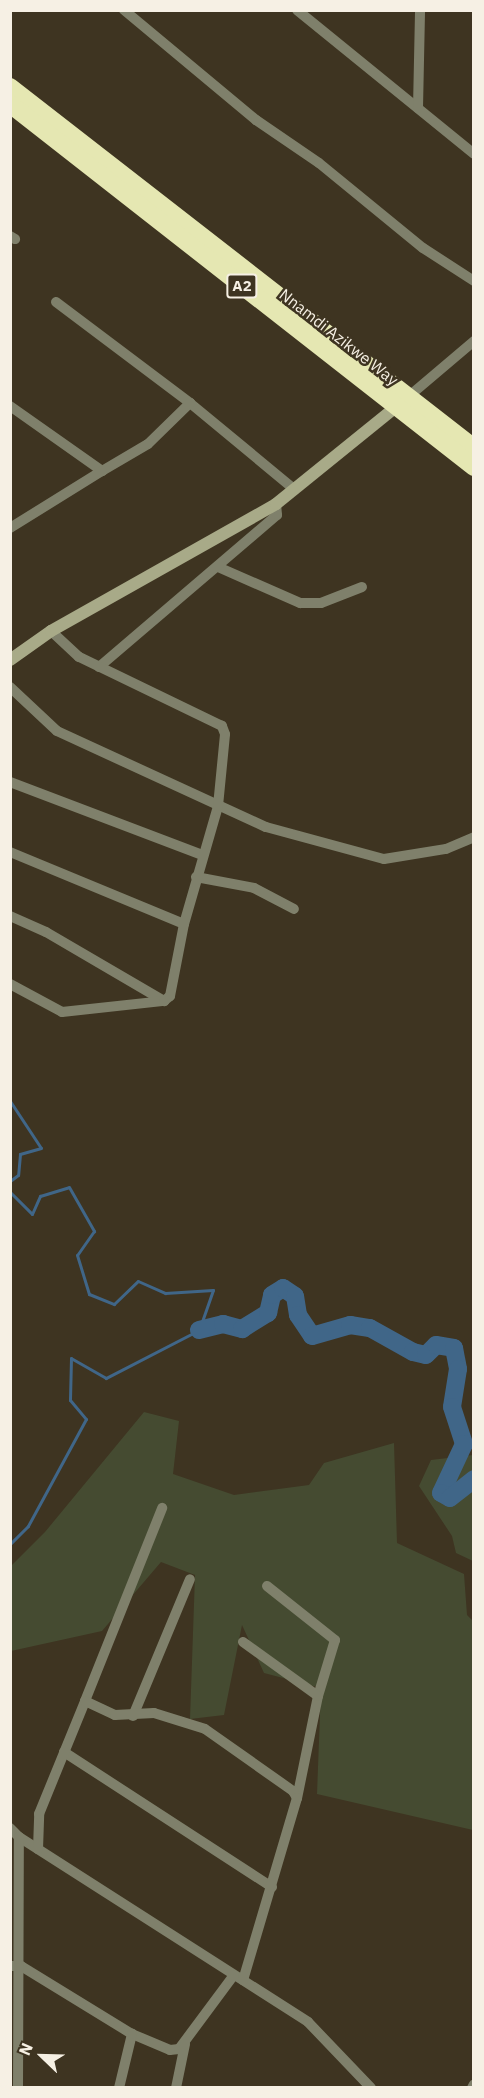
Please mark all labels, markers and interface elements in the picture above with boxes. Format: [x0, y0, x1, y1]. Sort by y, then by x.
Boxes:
road number: A2 [226, 274, 258, 298]
street label: Nnamdi Azikwe Way [276, 285, 402, 389]
north arrow [12, 2026, 72, 2086]
text: N [14, 2040, 37, 2058]

